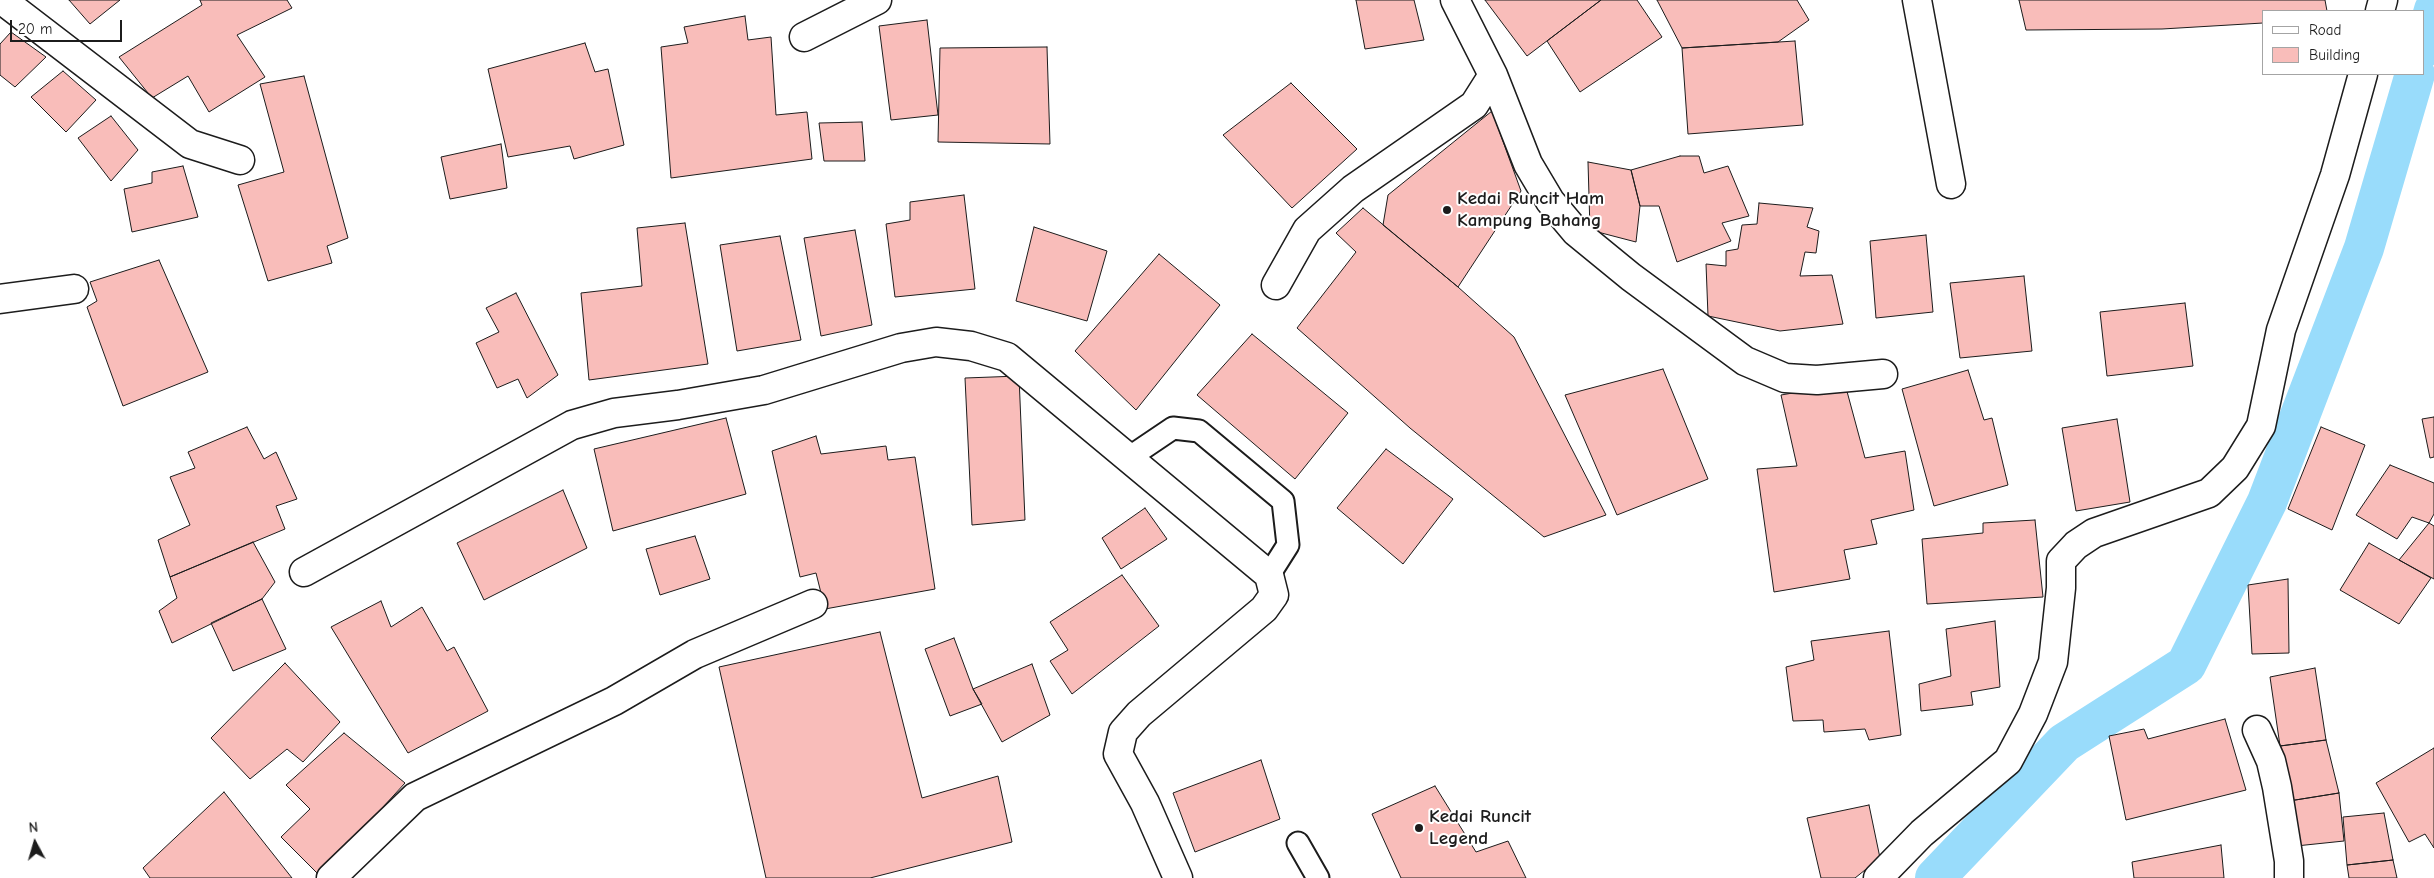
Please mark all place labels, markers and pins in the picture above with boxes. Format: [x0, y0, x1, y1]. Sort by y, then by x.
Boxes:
place label: Kedai Runcit Ham Kampung Bahang [1457, 188, 1604, 232]
marker: Kedai Runcit Ham Kampung Bahang [1441, 204, 1453, 216]
place label: Kedai Runcit Legend [1429, 806, 1531, 850]
marker: Kedai Runcit Legend [1413, 822, 1425, 834]

